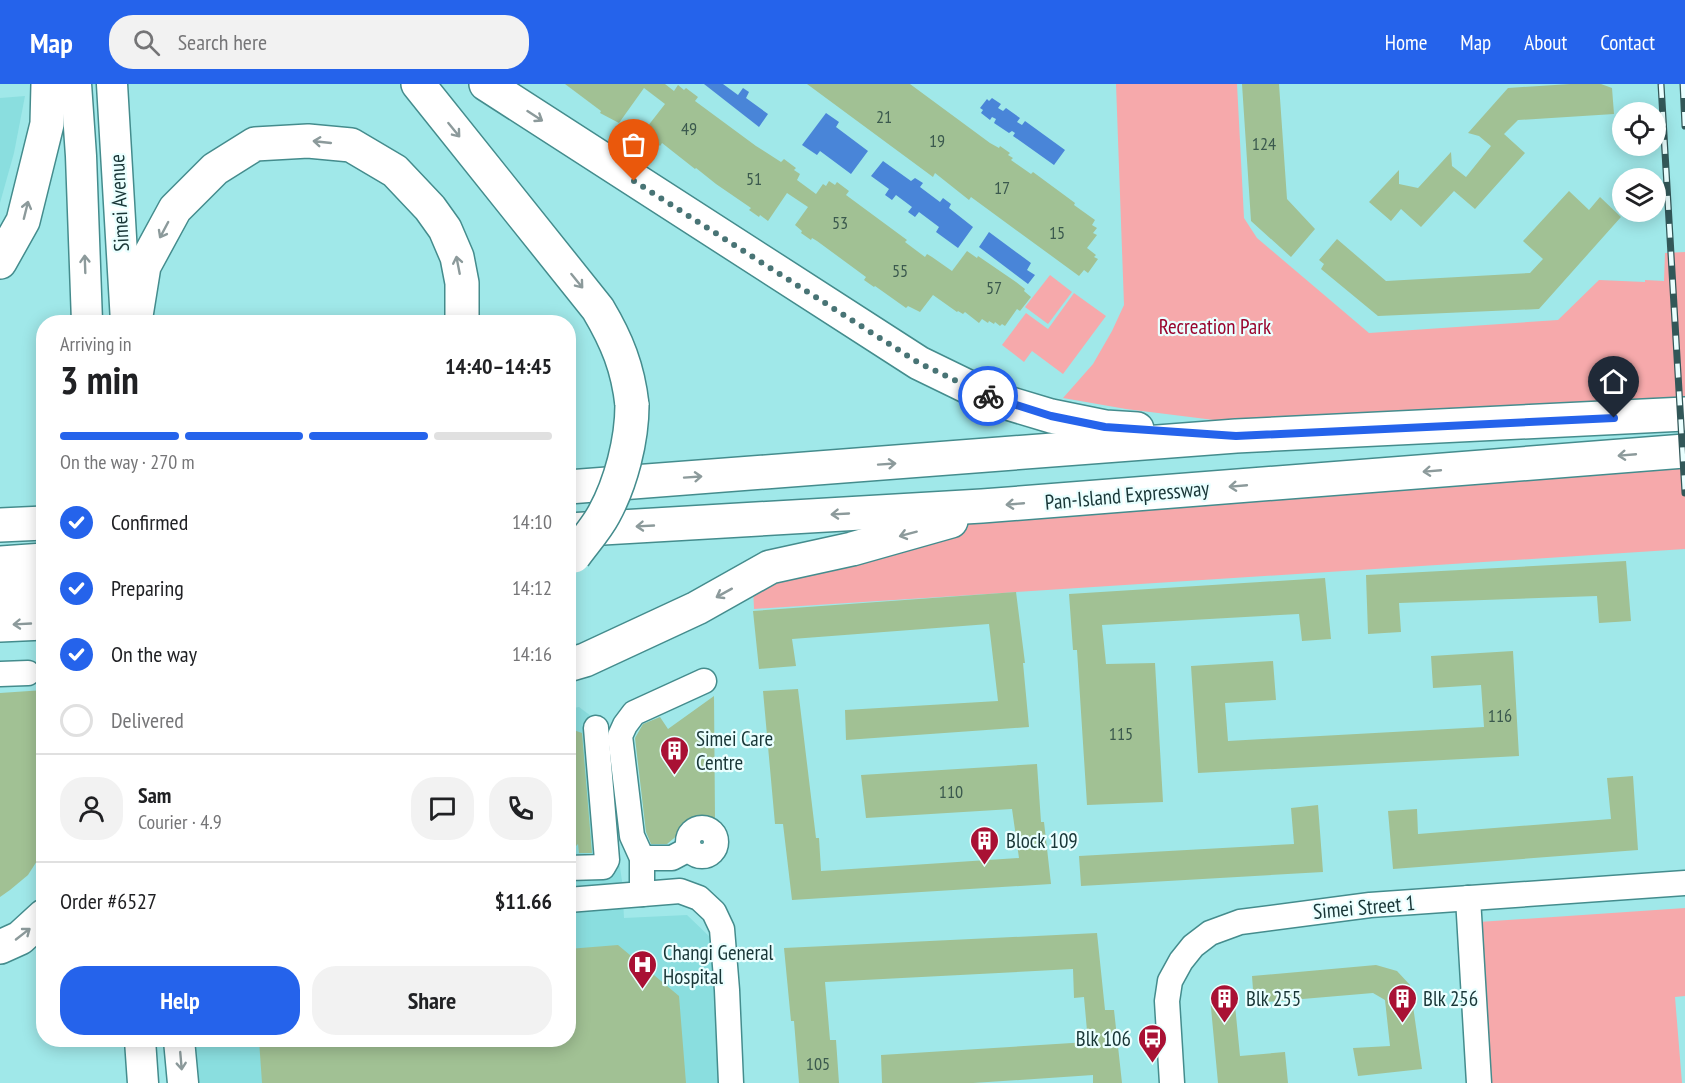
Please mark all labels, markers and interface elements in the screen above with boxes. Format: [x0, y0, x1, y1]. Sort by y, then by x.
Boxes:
search box [109, 15, 529, 69]
text: Map [30, 24, 73, 61]
icon: search [130, 26, 163, 59]
text: Search here [178, 28, 267, 56]
text: Home [1385, 29, 1427, 56]
text: Map [1460, 29, 1491, 56]
text: About [1524, 29, 1567, 56]
text: Contact [1600, 29, 1655, 56]
map controls [1612, 102, 1666, 222]
button: locate [1612, 102, 1666, 156]
house number: 21 [876, 105, 892, 128]
one-way arrow [526, 110, 543, 123]
house number: 49 [681, 117, 697, 140]
pin [608, 119, 659, 181]
one-way arrow [447, 122, 460, 138]
icon: bag [617, 128, 650, 161]
house number: 19 [929, 129, 945, 152]
house number: 124 [1252, 132, 1276, 155]
one-way arrow [313, 136, 333, 147]
street label: Simei Avenue [103, 154, 135, 252]
house number: 51 [746, 167, 762, 190]
button: layers [1612, 168, 1666, 222]
house number: 17 [994, 176, 1010, 199]
one-way arrow [21, 201, 33, 220]
house number: 53 [832, 211, 848, 234]
one-way arrow [158, 221, 170, 238]
house number: 15 [1049, 221, 1065, 244]
one-way arrow [79, 255, 91, 275]
one-way arrow [452, 255, 463, 275]
house number: 55 [892, 259, 908, 282]
one-way arrow [571, 273, 584, 289]
house number: 57 [986, 276, 1002, 299]
park label: Recreation Park [1159, 313, 1271, 340]
text: Arriving in [60, 331, 132, 357]
text: 14:40–14:45 [445, 352, 552, 380]
text: 3 min [60, 354, 139, 405]
pin [1588, 356, 1639, 418]
icon: home [1597, 365, 1630, 398]
courier [958, 366, 1018, 426]
icon: bike [972, 380, 1005, 413]
text: On the way · 270 m [60, 449, 195, 475]
one-way arrow [1617, 450, 1637, 461]
one-way arrow [877, 458, 897, 469]
one-way arrow [1423, 465, 1443, 476]
one-way arrow [682, 472, 702, 483]
street label: Pan-Island Expressway [1044, 474, 1210, 516]
one-way arrow [1228, 481, 1248, 492]
one-way arrow [1006, 499, 1026, 510]
icon: check [60, 506, 93, 539]
text: Confirmed [111, 508, 188, 536]
text: 14:10 [512, 509, 552, 535]
one-way arrow [830, 509, 850, 520]
one-way arrow [636, 520, 656, 531]
one-way arrow [899, 529, 918, 540]
icon: check [60, 572, 93, 605]
text: Preparing [111, 574, 184, 602]
text: 14:12 [512, 575, 552, 601]
one-way arrow [716, 587, 733, 599]
one-way arrow [12, 618, 32, 629]
icon: check [60, 638, 93, 671]
text: On the way [111, 640, 197, 668]
text: 14:16 [512, 641, 552, 667]
house number: 116 [1488, 704, 1512, 727]
text: Delivered [111, 706, 184, 734]
house number: 115 [1109, 722, 1133, 745]
place label: Simei Care Centre [696, 725, 773, 776]
building icon: Simei Care Centre [659, 734, 691, 776]
button: person [60, 777, 123, 840]
button: chat [411, 777, 474, 840]
button: phone [489, 777, 552, 840]
house number: 110 [939, 780, 963, 803]
text: Sam [138, 781, 171, 809]
text: Courier · 4.9 [138, 809, 222, 835]
building icon: Block 109 [969, 824, 1001, 866]
place label: Block 109 [1006, 827, 1078, 854]
text: Order #6527 [60, 887, 157, 915]
text: $11.66 [495, 887, 552, 915]
street label: Simei Street 1 [1312, 889, 1416, 925]
one-way arrow [15, 927, 31, 940]
place label: Changi General Hospital [663, 939, 774, 990]
hospital icon: Changi General Hospital [626, 948, 658, 990]
button: Help [60, 966, 300, 1035]
button: Share [312, 966, 552, 1035]
building icon: Blk 255 [1209, 982, 1241, 1024]
building icon: Blk 256 [1386, 982, 1418, 1024]
place label: Blk 255 [1246, 985, 1301, 1012]
place label: Blk 256 [1423, 985, 1478, 1012]
bus stop icon: Blk 106 [1136, 1022, 1168, 1064]
place label: Blk 106 [1076, 1025, 1131, 1052]
one-way arrow [176, 1051, 187, 1071]
house number: 105 [806, 1052, 830, 1075]

